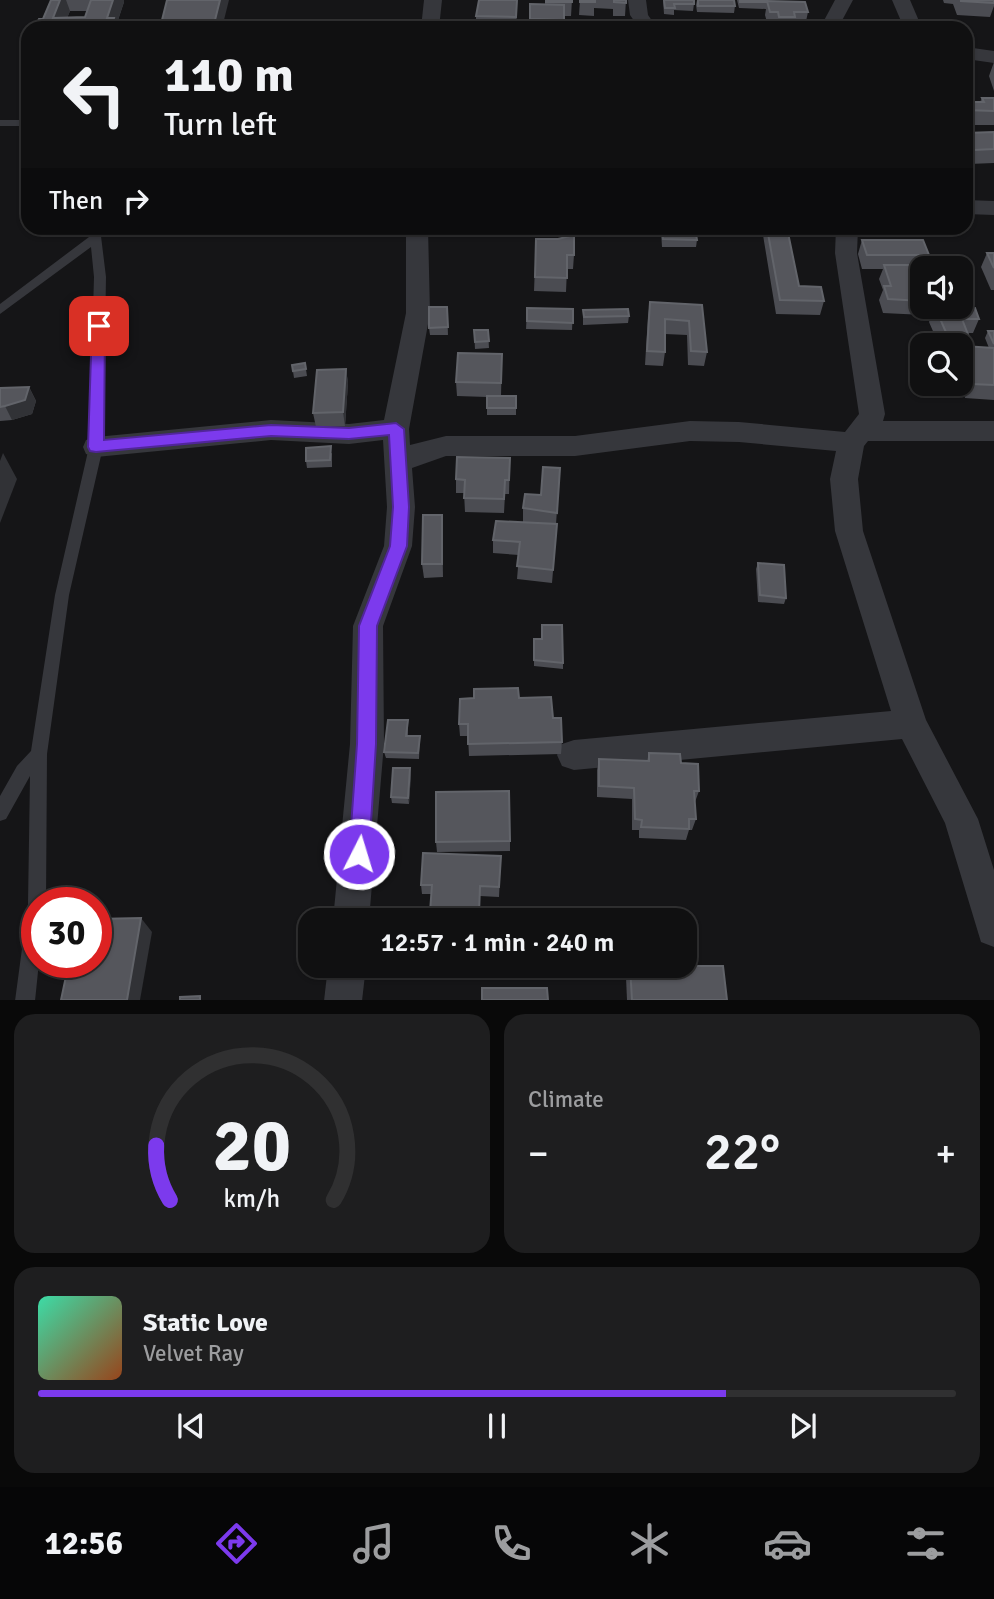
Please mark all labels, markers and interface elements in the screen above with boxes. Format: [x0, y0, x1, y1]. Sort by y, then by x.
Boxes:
text: 110 m [164, 45, 294, 105]
icon: left [49, 49, 140, 140]
text: Turn left [164, 105, 277, 144]
icon: right [117, 182, 155, 220]
text: Then [49, 185, 103, 217]
map controls [910, 256, 973, 396]
button: sound [910, 256, 973, 319]
pin [69, 296, 129, 356]
icon: arrive [80, 307, 118, 345]
button: search [910, 333, 973, 396]
position arrow [322, 817, 396, 891]
speed limit sign: 30 [21, 887, 112, 978]
text: 12:57 · 1 min · 240 m [381, 927, 614, 959]
text: Climate [528, 1085, 604, 1114]
text: 20 [213, 1102, 291, 1191]
text: 22° [704, 1120, 780, 1184]
text: − [528, 1130, 549, 1177]
text: + [935, 1130, 956, 1177]
text: km/h [224, 1182, 280, 1213]
text: Static Love [143, 1307, 268, 1339]
text: Velvet Ray [143, 1339, 244, 1368]
icon: previous [172, 1407, 210, 1445]
icon: pause [478, 1407, 516, 1445]
icon: next [784, 1407, 822, 1445]
icon: directions [212, 1519, 261, 1568]
icon: music [349, 1519, 398, 1568]
icon: phone [487, 1519, 536, 1568]
icon: climate [625, 1519, 674, 1568]
icon: car [763, 1519, 812, 1568]
icon: filters [901, 1519, 950, 1568]
text: 12:56 [44, 1524, 123, 1563]

